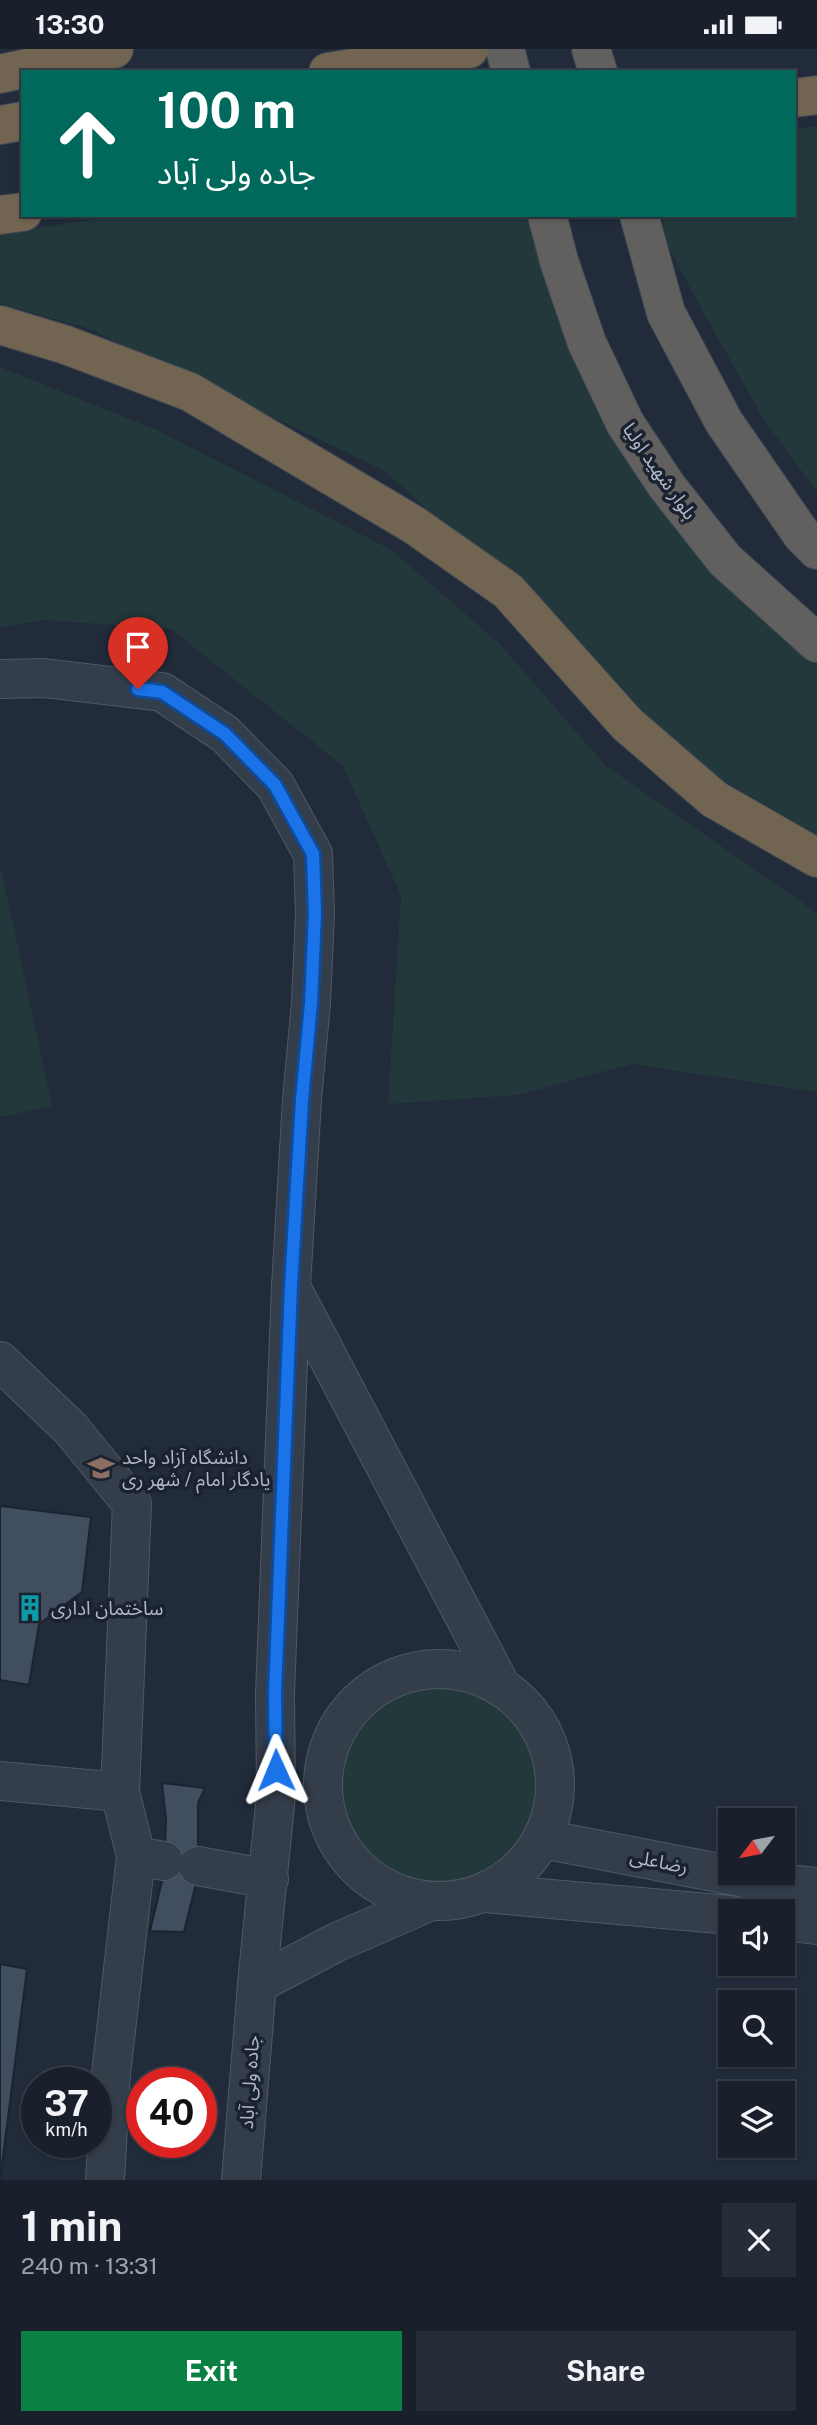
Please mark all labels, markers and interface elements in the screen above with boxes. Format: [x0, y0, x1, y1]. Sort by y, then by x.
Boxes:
text: 13:30 [35, 9, 104, 40]
text: 100 m [157, 81, 296, 139]
icon: ahead [42, 98, 133, 189]
text: جاده ولی آباد [157, 154, 316, 191]
street label: بلوار شهید اوليا [618, 418, 701, 524]
pin [108, 617, 168, 689]
icon: arrive [119, 628, 157, 666]
place label: دانشگاه آزاد واحد یادگار امام / شهر ری [122, 1446, 270, 1494]
school or university icon: دانشگاه آزاد واحد یادگار امام / شهر ری [86, 1453, 116, 1483]
building icon: ساختمان اداری [15, 1593, 45, 1623]
place label: ساختمان اداری [51, 1597, 163, 1620]
position arrow [239, 1733, 313, 1807]
north arrow [718, 1808, 794, 1885]
map controls [718, 1808, 795, 2158]
street label: رضاعلی [628, 1845, 690, 1878]
button: sound [718, 1899, 795, 1976]
button: search [718, 1990, 795, 2067]
street label: جاده ولی آباد [235, 2034, 264, 2130]
speed limit sign: 40 [126, 2067, 217, 2158]
button: layers [718, 2081, 795, 2158]
text: 37 [44, 2083, 89, 2124]
text: km/h [45, 2119, 88, 2140]
text: 1 min [21, 2201, 122, 2250]
button: close [722, 2203, 796, 2277]
text: 240 m · 13:31 [21, 2252, 158, 2279]
button: Exit [21, 2331, 402, 2411]
button: Share [416, 2331, 796, 2411]

